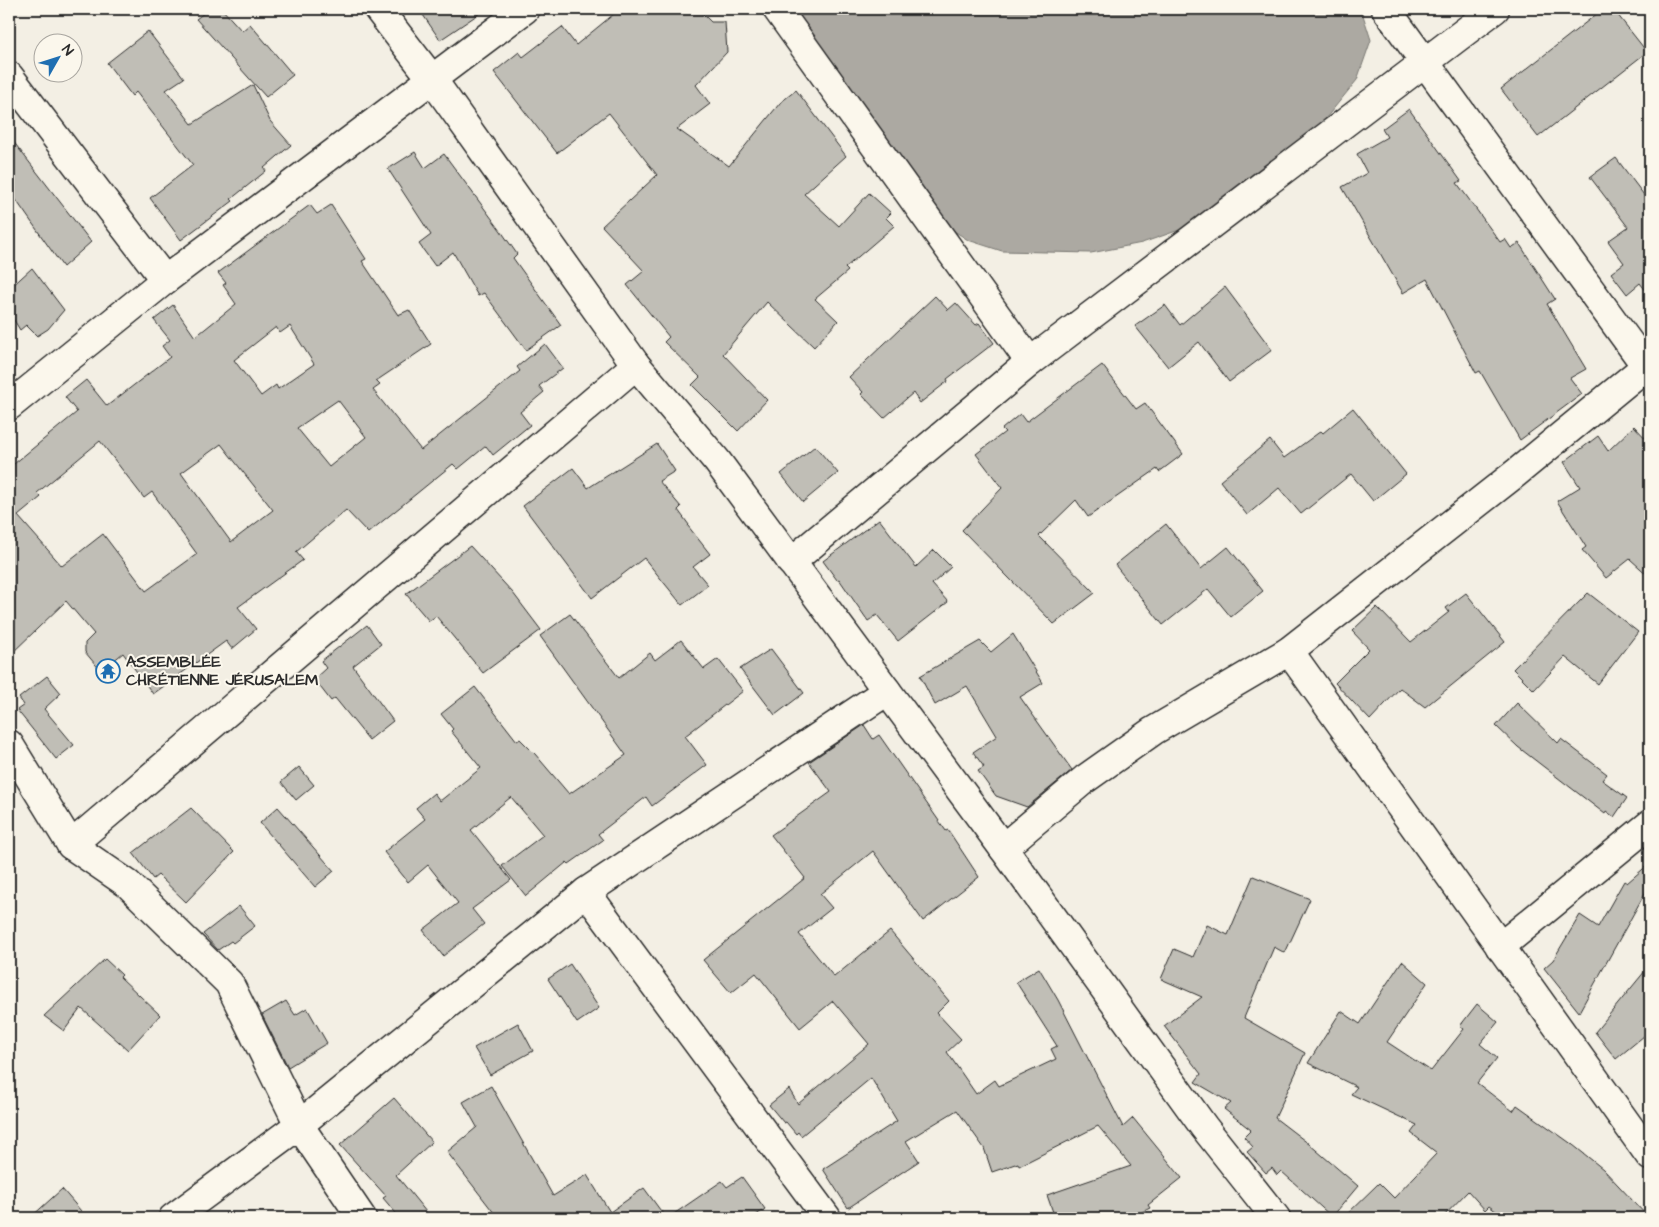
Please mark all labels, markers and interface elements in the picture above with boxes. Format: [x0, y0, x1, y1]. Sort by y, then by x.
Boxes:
north arrow [32, 32, 82, 82]
text: N [57, 41, 78, 60]
place label: ASSEMBLÉE CHRÉTIENNE JÉRUSALEM [126, 651, 318, 691]
temple icon: ASSEMBLÉE CHRÉTIENNE JÉRUSALEM [95, 658, 121, 684]

